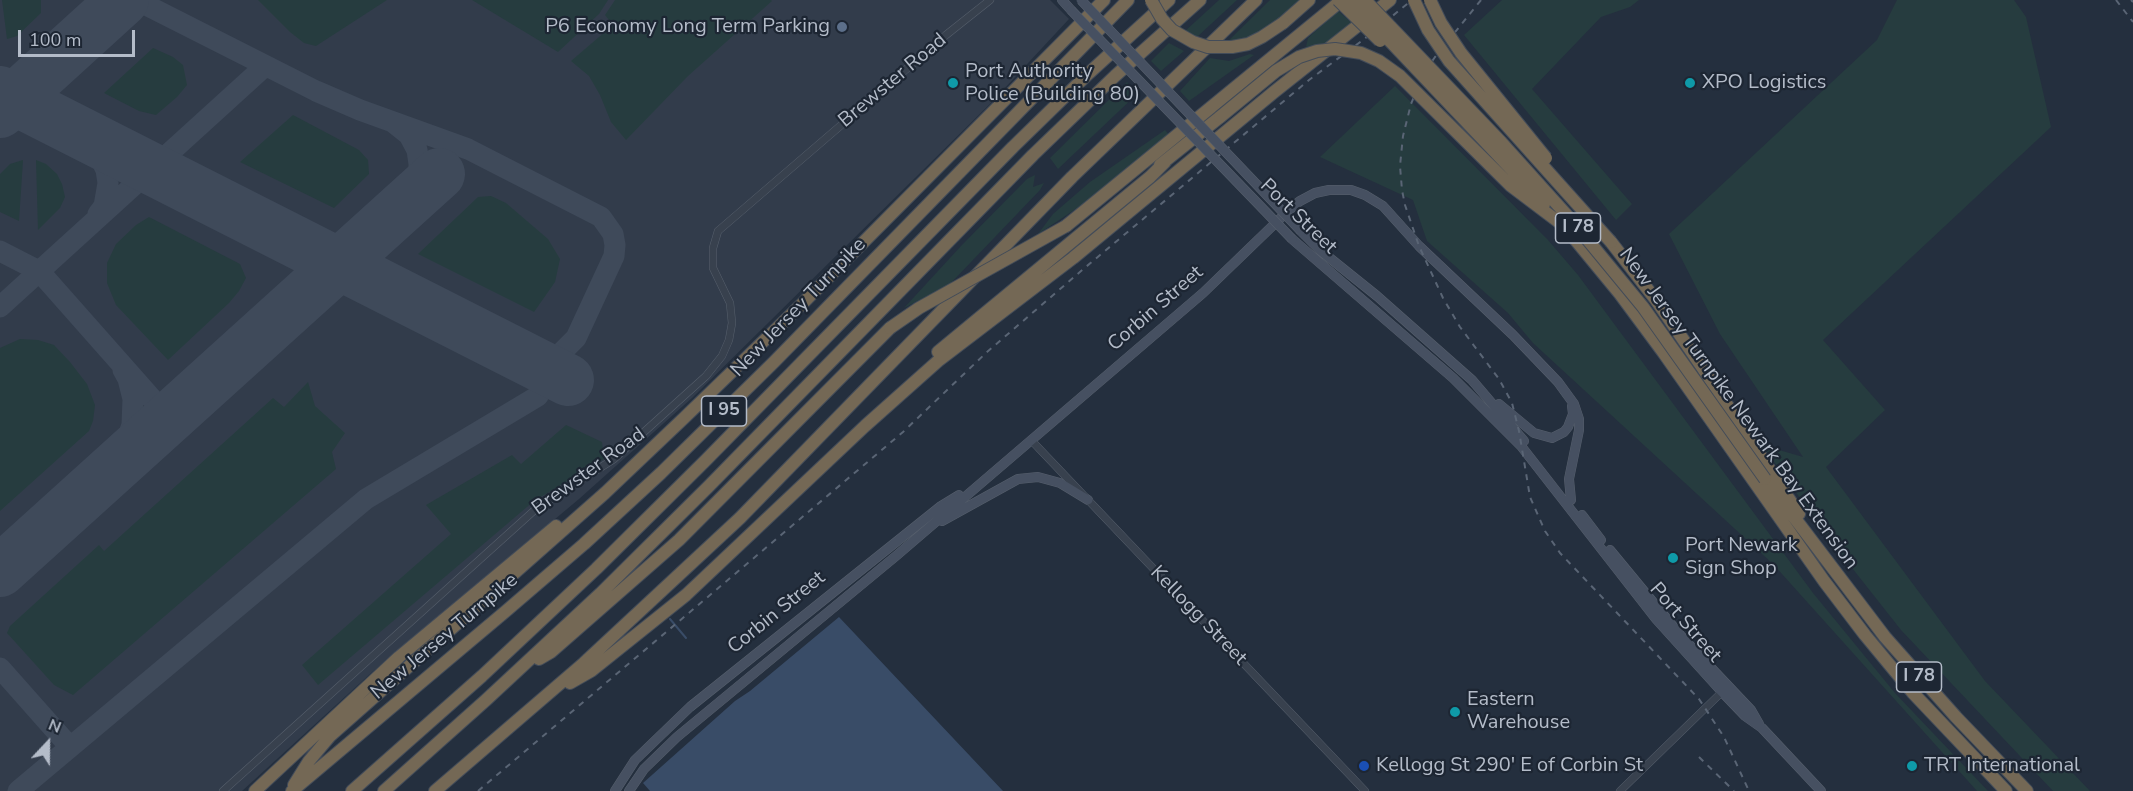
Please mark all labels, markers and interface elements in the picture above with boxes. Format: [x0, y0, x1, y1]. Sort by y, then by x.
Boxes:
place label: P6 Economy Long Term Parking [545, 15, 830, 39]
scale bar [21, 18, 138, 56]
marker: P6 Economy Long Term Parking [835, 20, 849, 34]
text: 100 m [29, 28, 81, 52]
street label: Brewster Road [834, 29, 952, 133]
place label: Port Authority Police (Building 80) [965, 60, 1140, 107]
place label: XPO Logistics [1702, 71, 1826, 95]
marker: Port Authority Police (Building 80) [946, 76, 960, 90]
marker: XPO Logistics [1683, 76, 1697, 90]
street label: Port Street [1255, 174, 1341, 260]
road number: I 78 [1556, 213, 1600, 243]
street label: New Jersey Turnpike [726, 233, 872, 383]
street label: New Jersey Turnpike Newark Bay Extension [1613, 244, 1863, 574]
street label: Corbin Street [1103, 261, 1209, 357]
road number: I 95 [702, 396, 746, 426]
street label: Brewster Road [528, 423, 650, 521]
place label: Port Newark Sign Shop [1685, 534, 1798, 581]
marker: Port Newark Sign Shop [1666, 551, 1680, 565]
street label: Kellogg Street [1145, 561, 1251, 671]
street label: Corbin Street [723, 566, 831, 660]
street label: New Jersey Turnpike [367, 569, 523, 705]
street label: Port Street [1644, 578, 1726, 668]
road number: I 78 [1896, 662, 1942, 692]
place label: Eastern Warehouse [1467, 688, 1570, 735]
marker: Eastern Warehouse [1448, 705, 1462, 719]
north arrow [18, 713, 78, 773]
text: N [45, 714, 64, 739]
place label: Kellogg St 290' E of Corbin St [1376, 754, 1643, 778]
place label: TRT International [1924, 754, 2080, 778]
marker: Kellogg St 290' E of Corbin St [1357, 759, 1371, 773]
marker: TRT International [1905, 759, 1919, 773]

